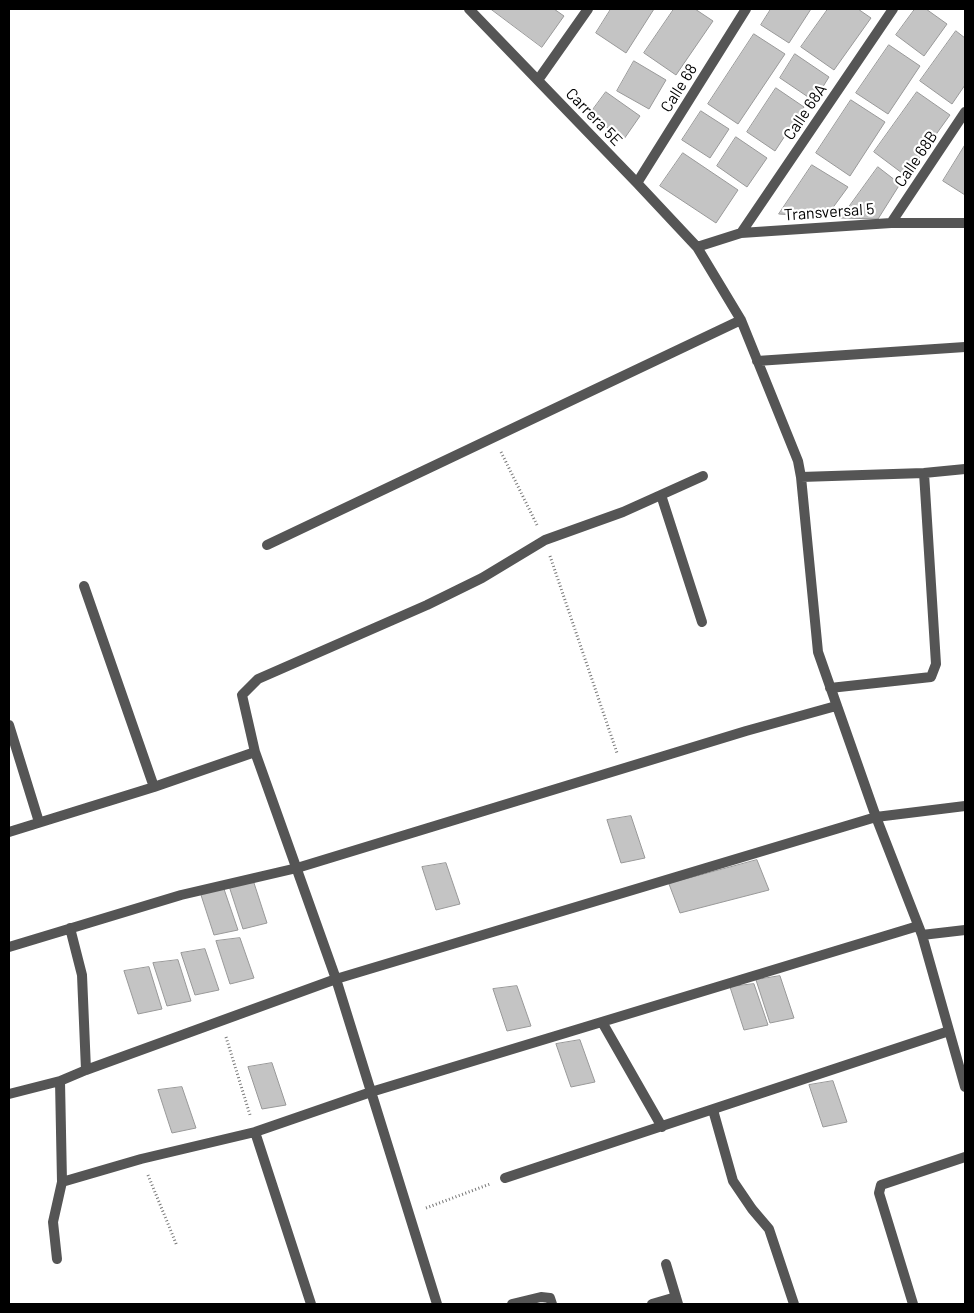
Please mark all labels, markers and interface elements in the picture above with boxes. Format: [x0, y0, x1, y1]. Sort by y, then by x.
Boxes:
street label: Calle 68 [657, 60, 701, 116]
street label: Calle 68A [779, 80, 831, 144]
street label: Carrera 5E [562, 84, 626, 150]
street label: Calle 68B [890, 127, 942, 191]
street label: Transversal 5 [783, 199, 875, 225]

